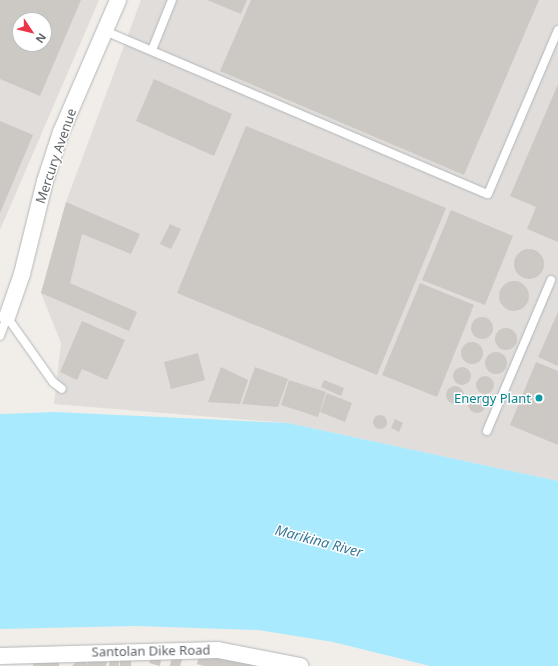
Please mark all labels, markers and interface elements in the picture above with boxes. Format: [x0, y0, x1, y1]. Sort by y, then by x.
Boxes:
north arrow [12, 12, 52, 52]
text: N [33, 31, 50, 47]
street label: Mercury Avenue [32, 106, 80, 206]
place label: Energy Plant [454, 390, 531, 406]
marker: Energy Plant [534, 393, 544, 403]
water label: Marikina River [273, 521, 365, 561]
street label: Santolan Dike Road [91, 642, 211, 660]

